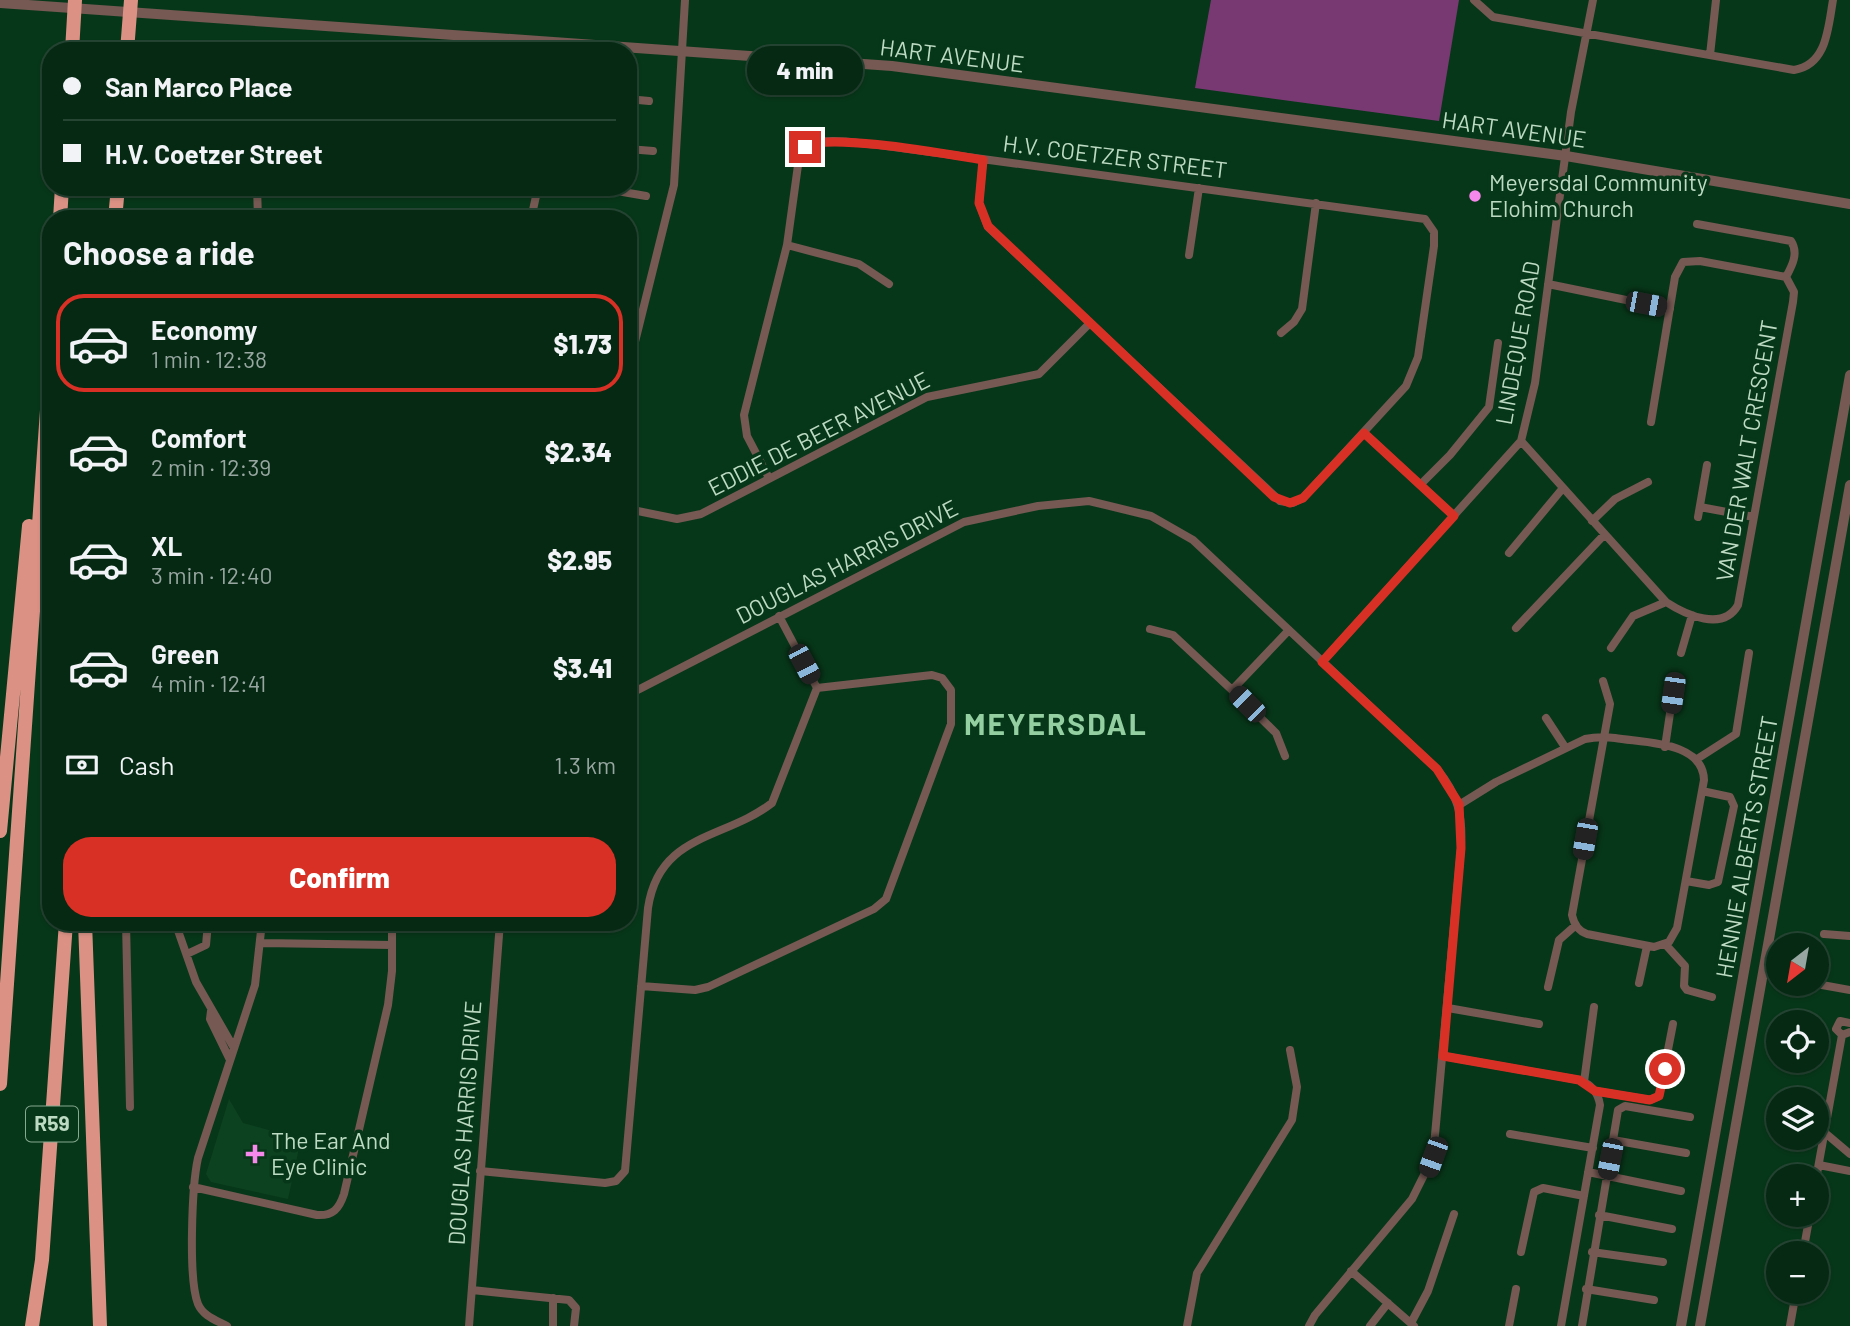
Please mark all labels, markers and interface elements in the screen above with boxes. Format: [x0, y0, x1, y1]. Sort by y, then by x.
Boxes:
street label: HART AVENUE [878, 32, 1026, 78]
callout: 4 min [747, 46, 863, 94]
text: 4 min [777, 56, 833, 84]
text: San Marco Place [105, 71, 293, 102]
street label: HART AVENUE [1440, 105, 1588, 153]
street label: H.V. COETZER STREET [1001, 128, 1229, 184]
route end [789, 131, 821, 163]
text: H.V. Coetzer Street [105, 138, 323, 169]
place label: Meyersdal Community Elohim Church [1489, 168, 1708, 222]
marker: Meyersdal Community Elohim Church [1467, 188, 1483, 204]
text: Choose a ride [63, 233, 255, 271]
street label: LINDEQUE ROAD [1489, 259, 1545, 427]
car [1624, 290, 1669, 318]
icon: car [67, 312, 130, 375]
text: Economy [151, 314, 257, 345]
street label: VAN DER WALT CRESCENT [1709, 318, 1783, 584]
text: $1.73 [553, 328, 612, 359]
text: 1 min · 12:38 [151, 345, 267, 373]
street label: EDDIE DE BEER AVENUE [703, 365, 934, 501]
icon: car [67, 420, 130, 483]
text: Comfort [151, 422, 247, 453]
text: $2.34 [545, 436, 612, 467]
text: 2 min · 12:39 [151, 453, 271, 481]
street label: DOUGLAS HARRIS DRIVE [731, 493, 962, 629]
icon: car [67, 528, 130, 591]
text: XL [151, 530, 182, 561]
text: $2.95 [547, 544, 612, 575]
text: 3 min · 12:40 [151, 561, 273, 589]
icon: car [67, 636, 130, 699]
text: Green [151, 638, 219, 669]
car [785, 641, 824, 687]
text: $3.41 [553, 652, 612, 683]
text: 4 min · 12:41 [151, 669, 266, 697]
car [1660, 671, 1687, 715]
car [1225, 682, 1270, 726]
district label: MEYERSDAL [964, 705, 1148, 741]
street label: HENNIE ALBERTS STREET [1709, 714, 1783, 980]
icon: cash [63, 746, 101, 784]
text: Cash [119, 749, 174, 780]
text: 1.3 km [555, 751, 616, 779]
car [1572, 816, 1599, 862]
button: Confirm [63, 837, 616, 917]
north arrow [1766, 933, 1829, 996]
map controls [1766, 933, 1829, 1304]
street label: DOUGLAS HARRIS DRIVE [441, 1000, 487, 1246]
button: locate [1766, 1010, 1829, 1073]
route start [1649, 1053, 1681, 1085]
button: layers [1766, 1087, 1829, 1150]
road number: R59 [26, 1106, 78, 1142]
place label: The Ear And Eye Clinic [271, 1126, 391, 1180]
car [1416, 1134, 1451, 1180]
car [1596, 1136, 1625, 1182]
marker: The Ear And Eye Clinic [245, 1144, 265, 1164]
button: + [1766, 1164, 1829, 1227]
button: − [1766, 1241, 1829, 1304]

